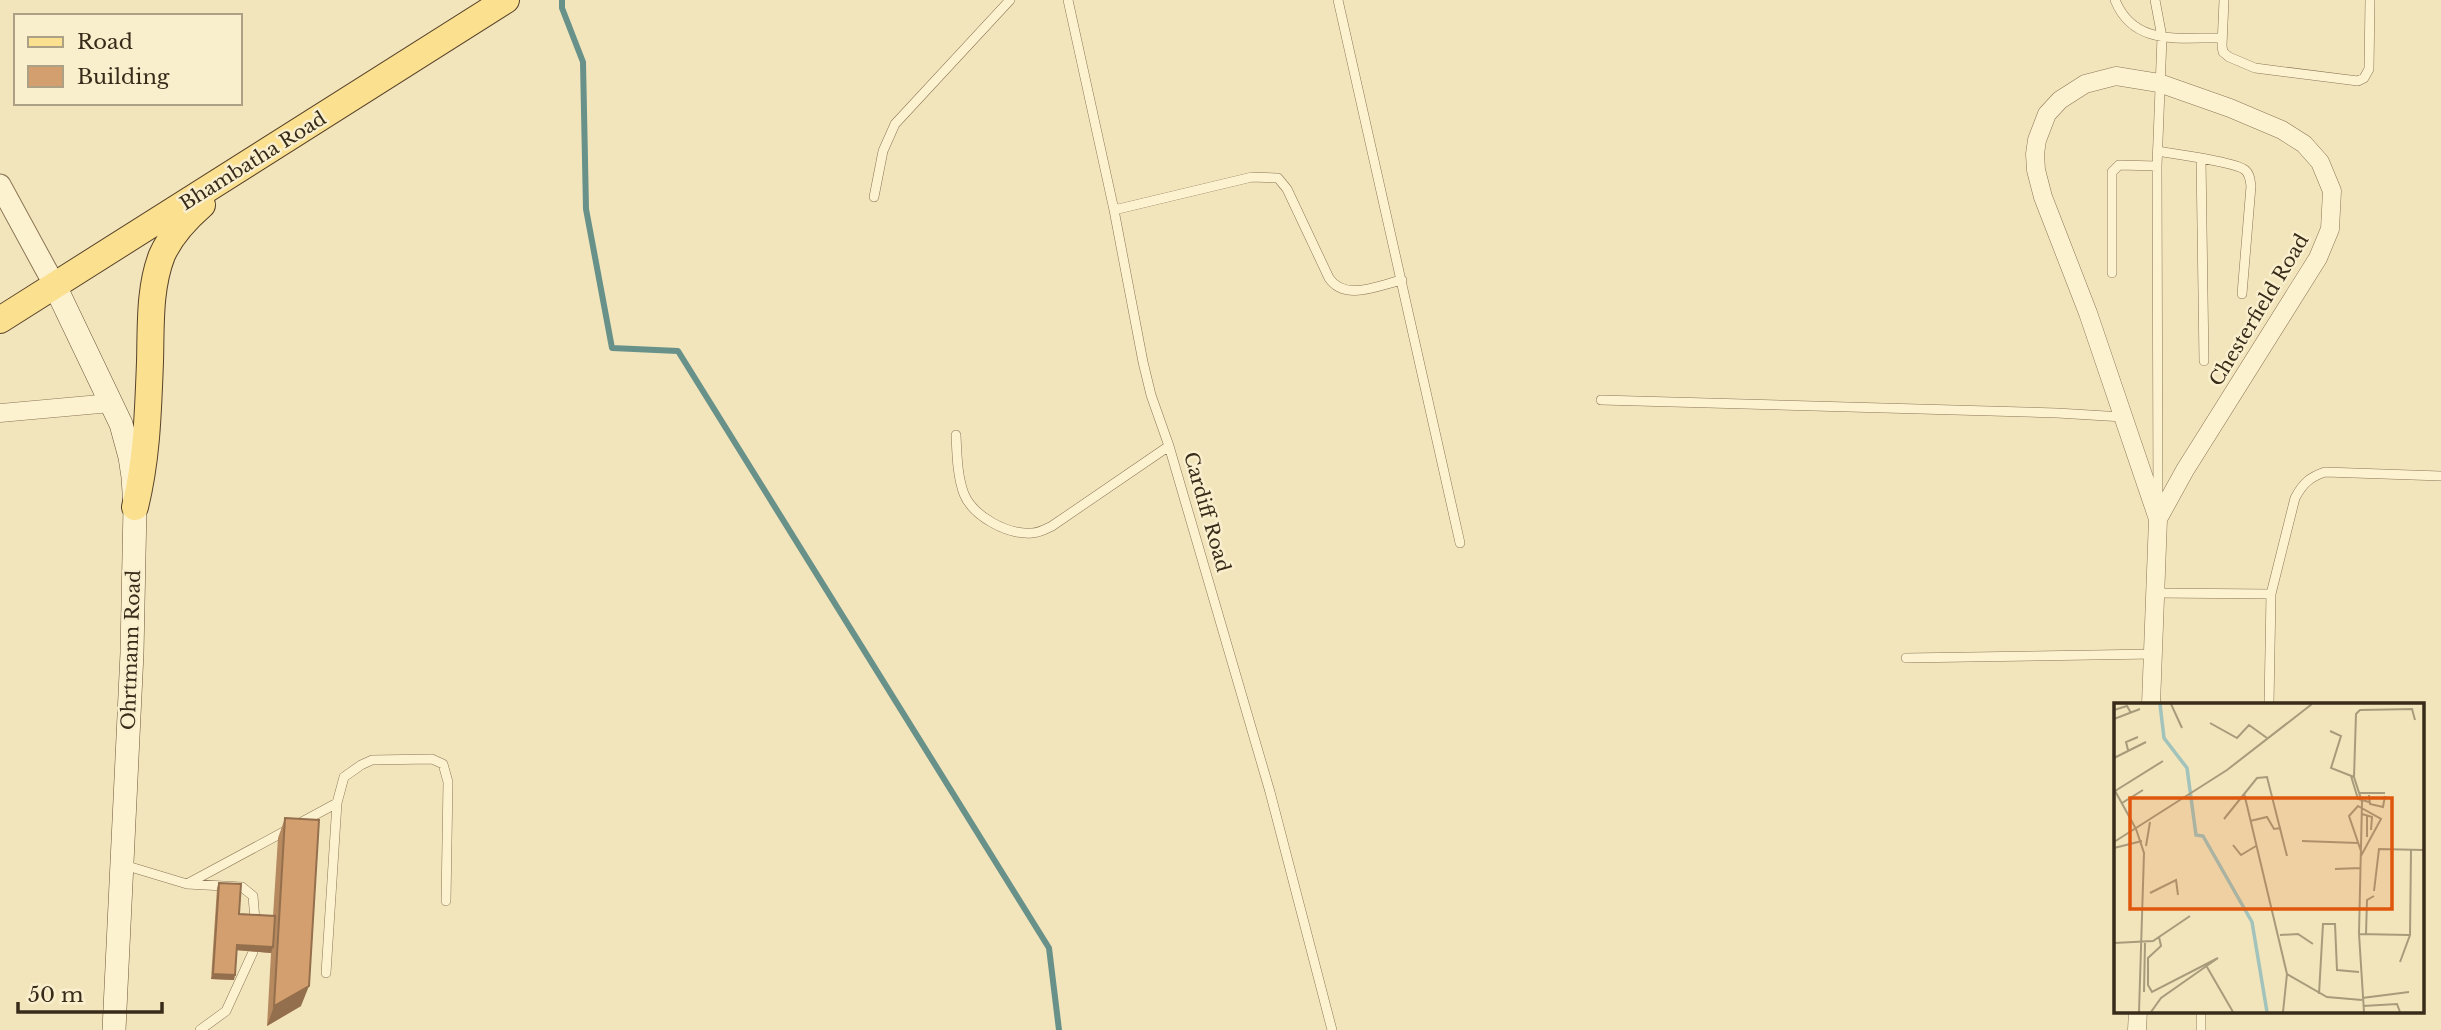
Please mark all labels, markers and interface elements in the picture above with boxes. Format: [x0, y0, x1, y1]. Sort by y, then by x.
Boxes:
legend [14, 14, 242, 105]
text: Road [77, 29, 133, 55]
text: Building [77, 64, 170, 90]
street label: Bhambatha Road [176, 107, 331, 215]
street label: Chesterfield Road [2205, 230, 2314, 390]
street label: Cardiff Road [1179, 449, 1235, 575]
street label: Ohrtmann Road [117, 569, 145, 730]
inset map [2114, 703, 2424, 1012]
scale bar [18, 970, 161, 1014]
text: 50 m [28, 982, 84, 1008]

